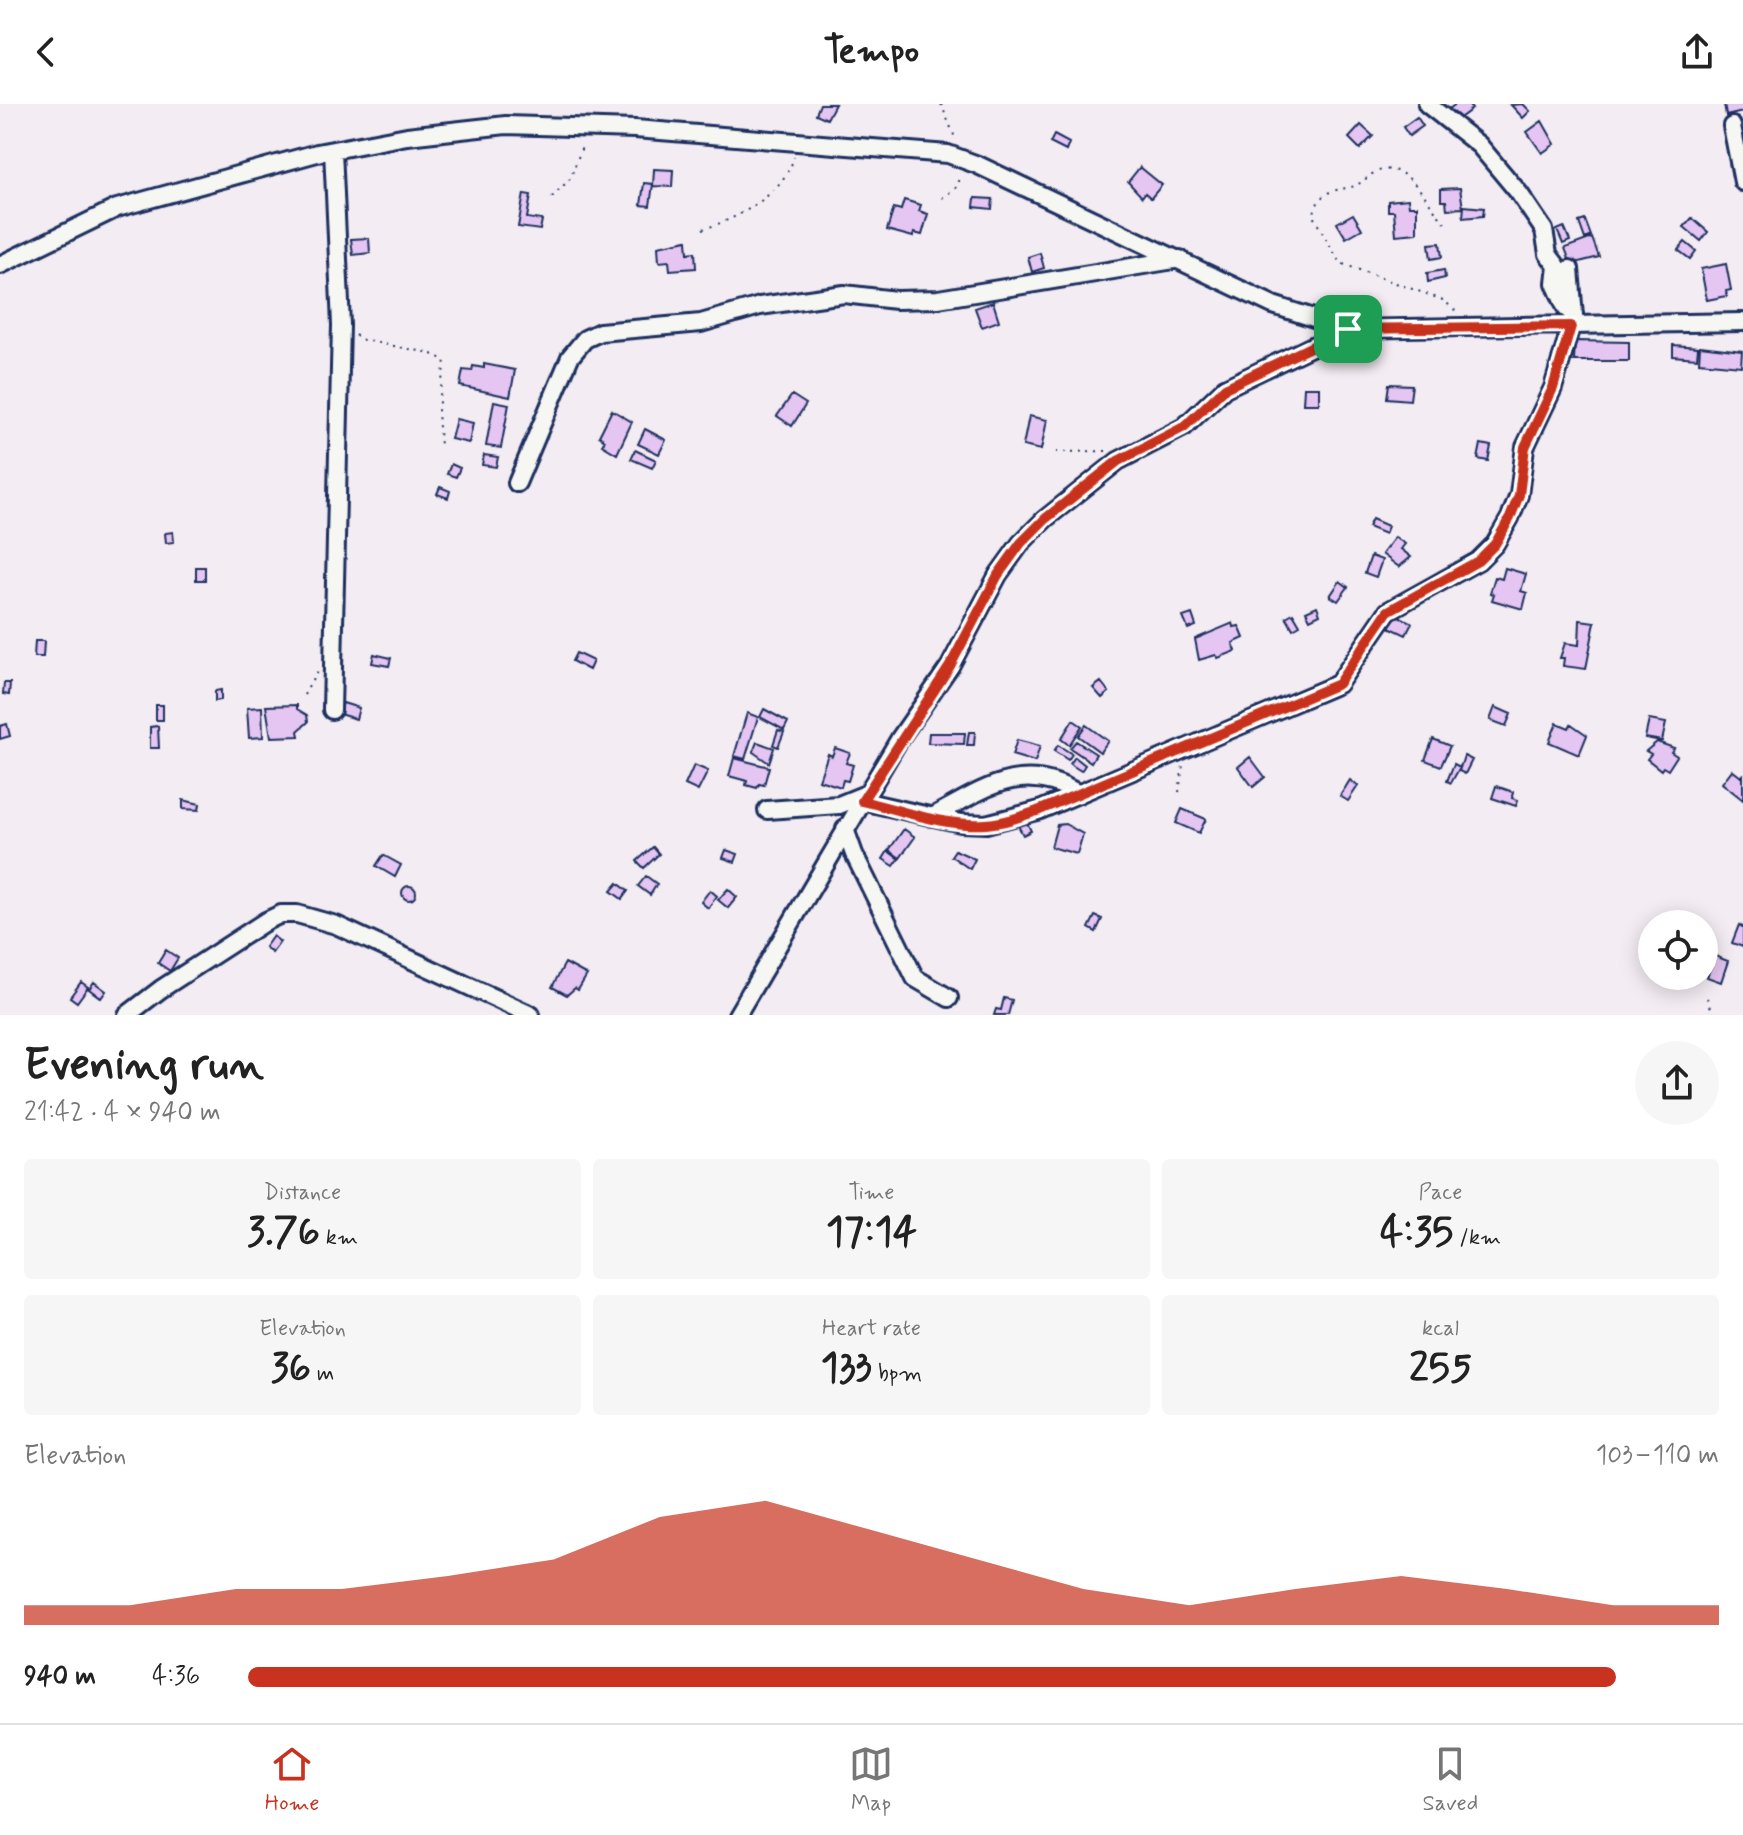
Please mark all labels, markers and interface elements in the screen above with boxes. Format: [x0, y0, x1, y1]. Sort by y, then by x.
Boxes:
text: Tempo [824, 29, 919, 76]
icon: back [24, 30, 68, 74]
icon: share [1675, 30, 1719, 74]
pin [1314, 295, 1382, 363]
icon: arrive [1326, 307, 1370, 351]
map controls [1638, 910, 1718, 990]
button: locate [1638, 910, 1718, 990]
text: Evening run [24, 1037, 264, 1095]
button: share [1635, 1041, 1719, 1125]
text: 21:42 · 4 × 940 m [24, 1096, 221, 1130]
text: Distance [264, 1179, 341, 1207]
text: Time [848, 1179, 895, 1207]
text: Pace [1419, 1179, 1462, 1207]
text: 3.76 [247, 1207, 320, 1259]
text: 17:14 [826, 1207, 917, 1259]
text: 4:35 [1380, 1207, 1453, 1259]
text: km [320, 1224, 358, 1252]
text: /km [1453, 1224, 1501, 1252]
text: Elevation [259, 1315, 346, 1343]
text: Heart rate [822, 1315, 921, 1343]
text: kcal [1422, 1315, 1459, 1343]
text: 36 [271, 1343, 311, 1395]
text: 133 [821, 1343, 872, 1395]
text: 255 [1409, 1343, 1472, 1395]
text: m [311, 1360, 334, 1388]
text: bpm [872, 1360, 922, 1388]
text: Elevation [24, 1439, 126, 1473]
text: 103–110 m [1596, 1439, 1719, 1473]
text: 940 m [24, 1660, 96, 1694]
text: 4:36 [152, 1660, 200, 1694]
tab: Home [265, 1742, 319, 1818]
tab: Map [849, 1742, 893, 1818]
tab: Saved [1423, 1742, 1478, 1818]

